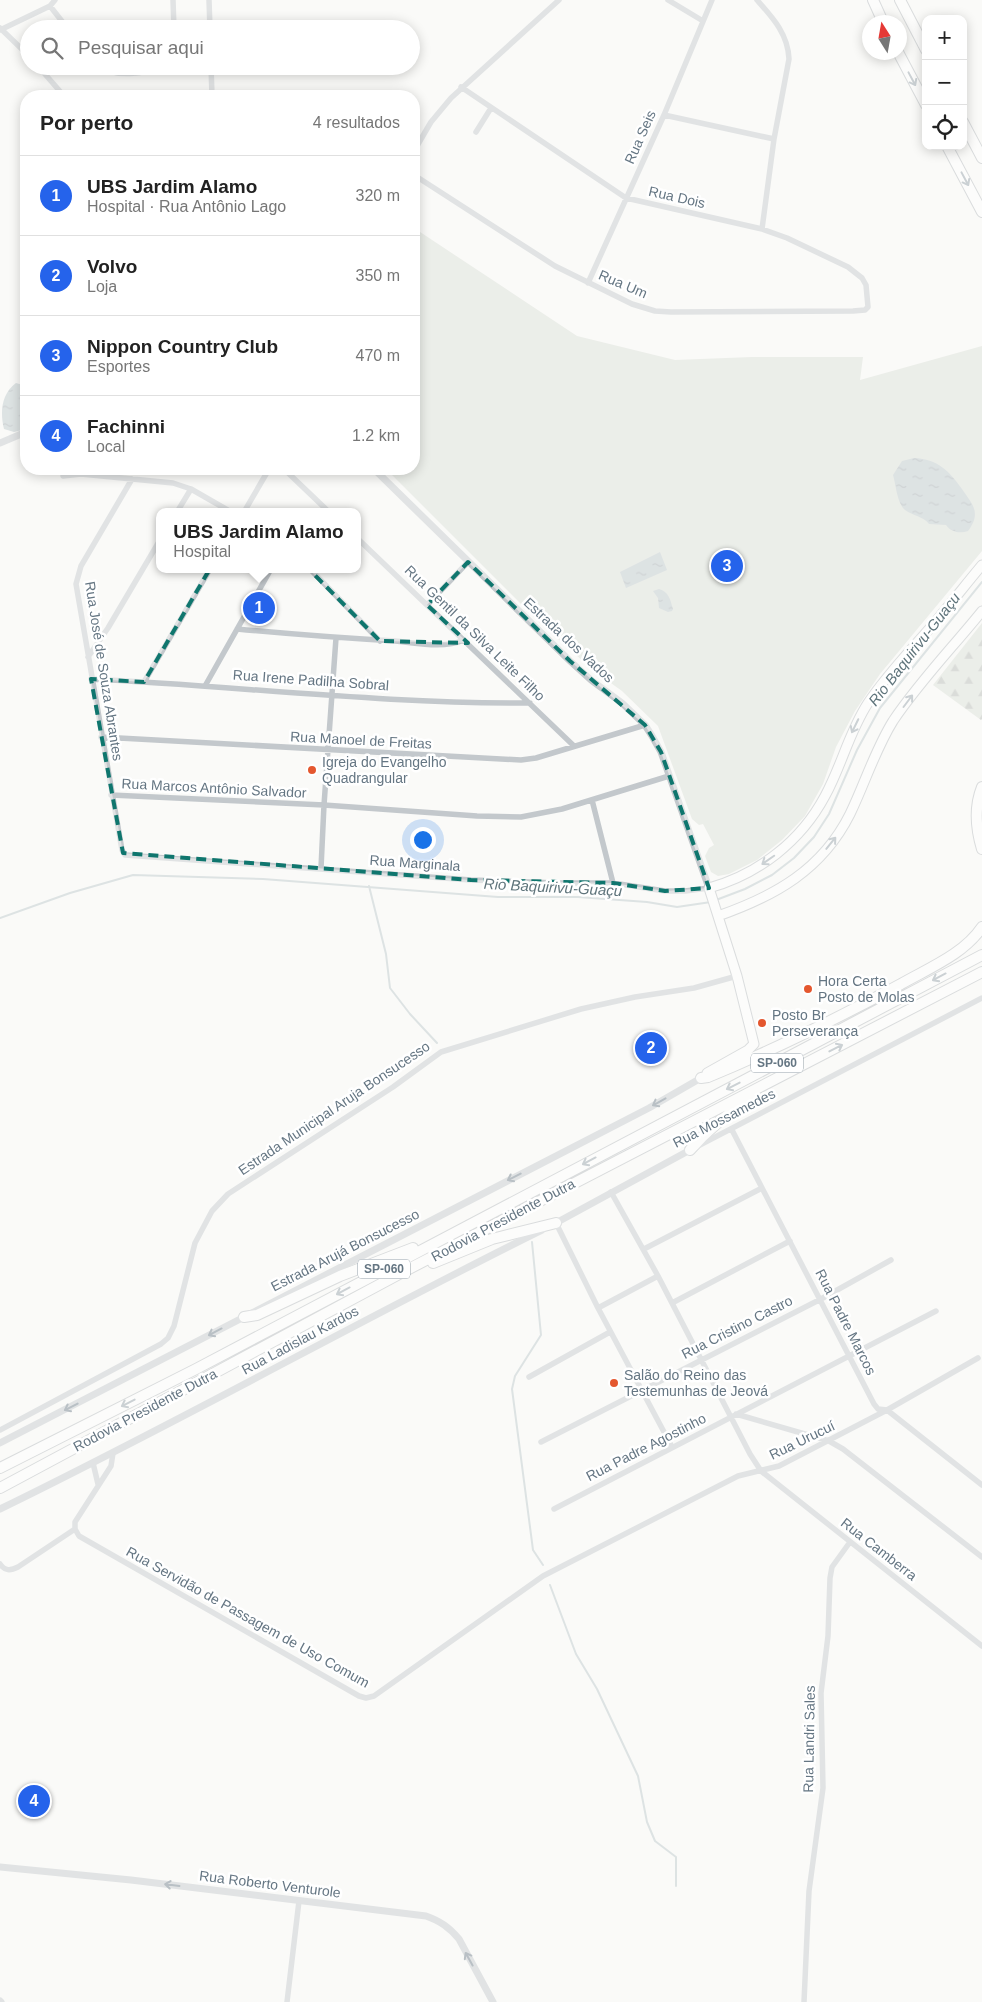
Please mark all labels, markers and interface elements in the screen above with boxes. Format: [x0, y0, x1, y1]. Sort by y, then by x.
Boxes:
north arrow [862, 15, 907, 60]
map controls [922, 15, 967, 150]
button: + [922, 15, 967, 60]
search box [20, 20, 420, 75]
icon: search [38, 34, 66, 62]
text: Pesquisar aqui [78, 37, 204, 58]
button: − [922, 60, 967, 105]
one-way arrow [908, 71, 917, 86]
button: locate [922, 105, 967, 150]
street label: Rua Seis [621, 108, 659, 166]
text: Por perto [40, 111, 133, 134]
text: 4 resultados [313, 114, 400, 131]
one-way arrow [961, 171, 970, 186]
text: UBS Jardim Alamo [87, 176, 257, 197]
street label: Rua Dois [647, 183, 707, 211]
text: 1 [52, 187, 60, 204]
text: 320 m [356, 187, 400, 204]
text: Hospital · Rua Antônio Lago [87, 198, 286, 215]
text: Volvo [87, 256, 137, 277]
text: 2 [52, 267, 60, 284]
text: 350 m [356, 267, 400, 284]
street label: Rua Um [596, 267, 650, 301]
text: Loja [87, 278, 117, 295]
text: Nippon Country Club [87, 336, 278, 357]
text: 3 [52, 347, 60, 364]
text: 470 m [356, 347, 400, 364]
text: Esportes [87, 358, 150, 375]
text: Fachinni [87, 416, 165, 437]
text: 4 [52, 427, 60, 444]
text: 1.2 km [352, 427, 400, 444]
text: Local [87, 438, 125, 455]
popup [156, 508, 361, 573]
text: UBS Jardim Alamo [173, 521, 344, 542]
text: Hospital [173, 543, 231, 560]
pin: 3 [711, 547, 743, 585]
street label: Rua Gentil da Silva Leite Filho [402, 562, 548, 704]
street label: Rua José de Souza Abrantes [82, 580, 126, 762]
pin: 1 [243, 589, 275, 627]
water label: Rio Baquirivu-Guaçu [865, 589, 964, 709]
street label: Estrada dos Vados [521, 594, 617, 686]
street label: Rua Irene Padilha Sobral [232, 667, 390, 693]
one-way arrow [903, 694, 913, 708]
one-way arrow [850, 719, 860, 734]
street label: Rua Manoel de Freitas [290, 728, 432, 752]
place label: Igreja do Evangelho Quadrangular [322, 754, 447, 786]
marker: Igreja do Evangelho Quadrangular [306, 764, 318, 776]
street label: Rua Marcos Antônio Salvador [121, 775, 307, 801]
your location [410, 827, 436, 853]
one-way arrow [825, 837, 836, 850]
street label: Rua Marginala [369, 852, 461, 874]
one-way arrow [761, 855, 775, 865]
water label: Rio Baquirivu-Guaçu [483, 875, 623, 899]
one-way arrow [931, 972, 946, 982]
place label: Hora Certa Posto de Molas [818, 973, 915, 1005]
marker: Hora Certa Posto de Molas [802, 983, 814, 995]
place label: Posto Br Perseverança [772, 1007, 859, 1039]
marker: Posto Br Perseverança [756, 1017, 768, 1029]
pin: 2 [635, 1029, 667, 1067]
street label: Estrada Municipal Aruja Bonsucesso [235, 1038, 433, 1178]
one-way arrow [828, 1043, 843, 1052]
road number: SP-060 [751, 1054, 803, 1072]
one-way arrow [726, 1082, 741, 1091]
street label: Rua Mossamedes [670, 1085, 778, 1151]
one-way arrow [651, 1097, 666, 1107]
one-way arrow [582, 1156, 597, 1166]
one-way arrow [507, 1173, 522, 1182]
street label: Rodovia Presidente Dutra [428, 1175, 578, 1265]
street label: Estrada Arujá Bonsucesso [268, 1206, 422, 1294]
road number: SP-060 [358, 1260, 410, 1278]
street label: Rua Padre Marcos [812, 1266, 880, 1378]
one-way arrow [336, 1287, 351, 1296]
street label: Rua Cristino Castro [679, 1292, 795, 1362]
street label: Rua Ladislau Kardos [239, 1302, 361, 1378]
one-way arrow [208, 1328, 223, 1337]
street label: Rodovia Presidente Dutra [70, 1365, 220, 1455]
place label: Salão do Reino das Testemunhas de Jeová [624, 1367, 768, 1399]
marker: Salão do Reino das Testemunhas de Jeová [608, 1377, 620, 1389]
one-way arrow [121, 1398, 136, 1408]
one-way arrow [63, 1402, 78, 1412]
street label: Rua Padre Agostinho [583, 1410, 709, 1484]
street label: Rua Urucuí [767, 1417, 837, 1463]
street label: Rua Camberra [838, 1514, 920, 1584]
street label: Rua Servidão de Passagem de Uso Comum [124, 1543, 372, 1691]
street label: Rua Landri Sales [800, 1685, 818, 1793]
pin: 4 [18, 1782, 50, 1820]
street label: Rua Roberto Venturole [198, 1867, 342, 1901]
one-way arrow [164, 1880, 180, 1890]
one-way arrow [464, 1953, 474, 1967]

